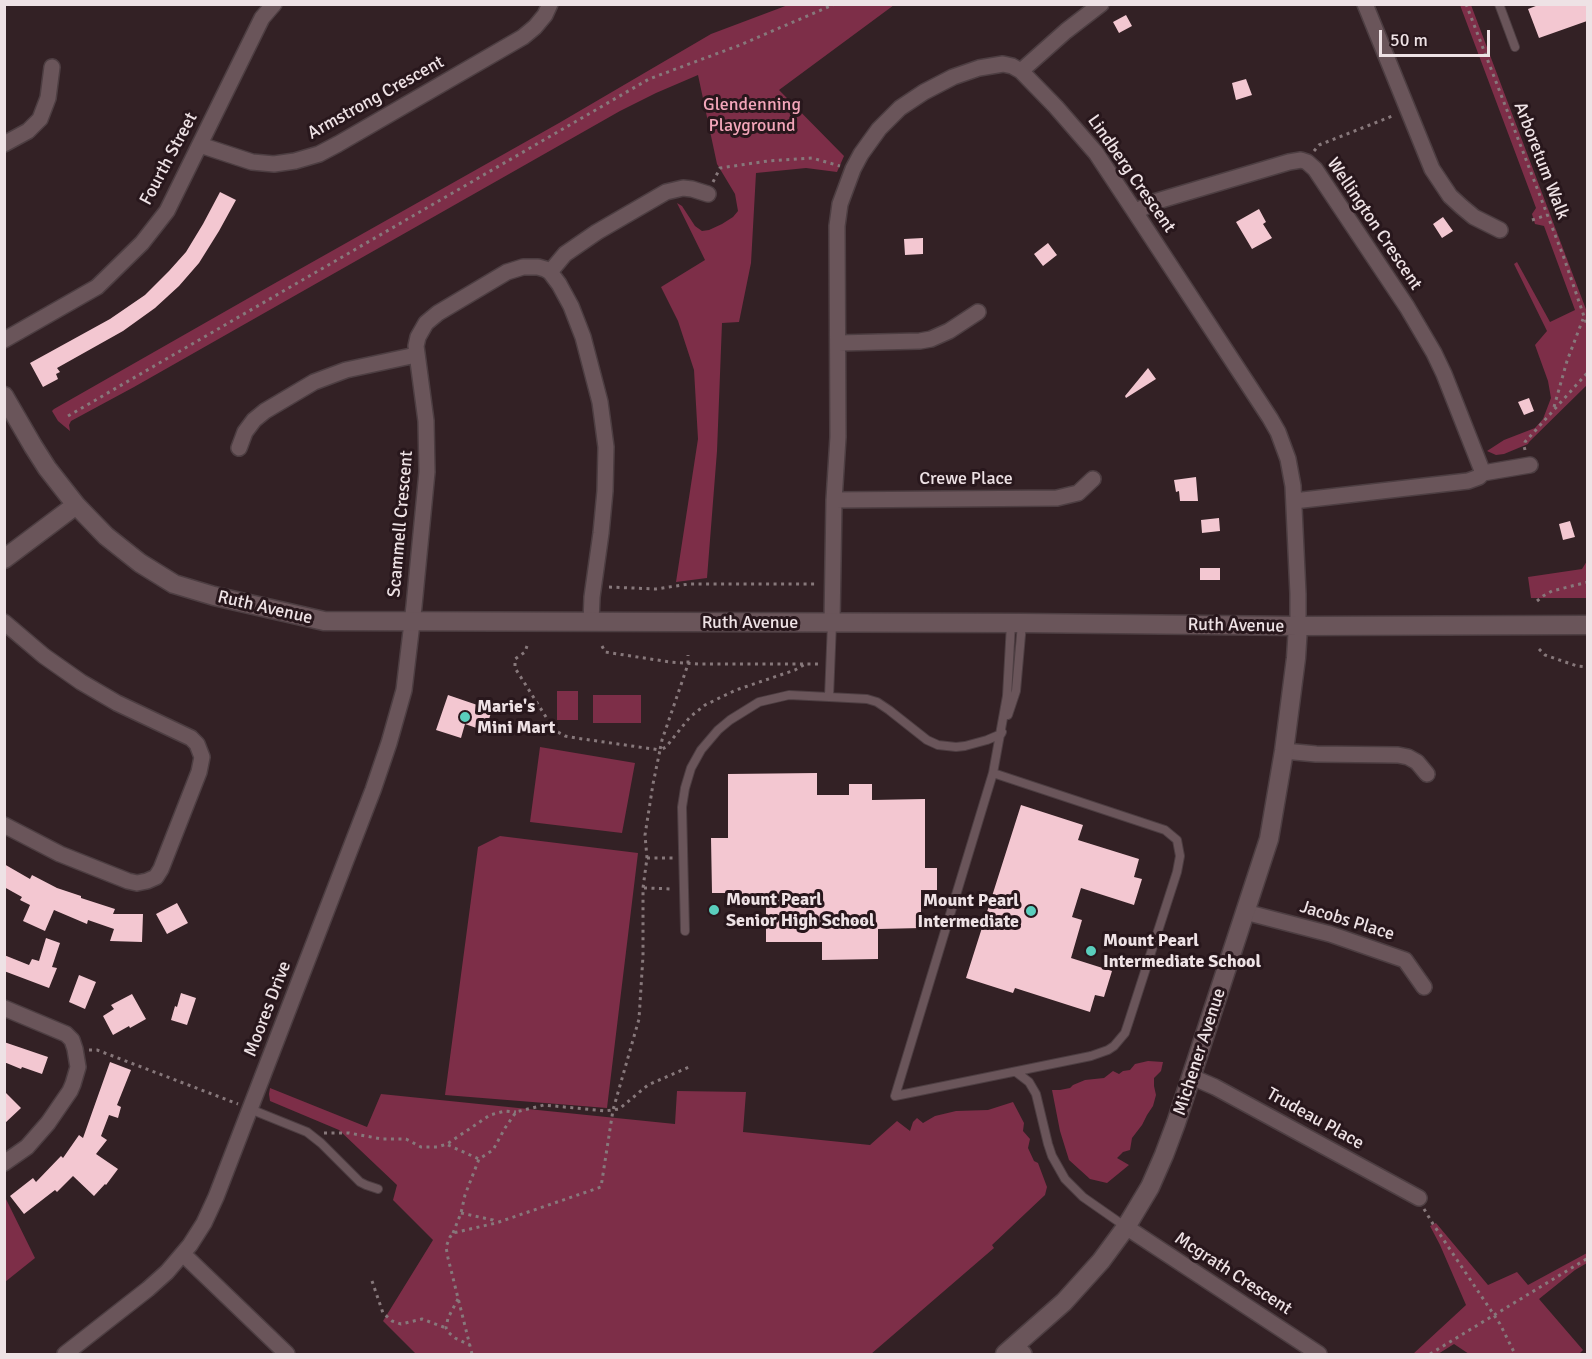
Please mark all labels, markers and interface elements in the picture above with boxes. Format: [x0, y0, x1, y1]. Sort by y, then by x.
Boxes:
scale bar [1382, 18, 1493, 56]
text: 50 m [1390, 29, 1428, 51]
street label: Armstrong Crescent [304, 52, 448, 144]
park label: Glendenning Playground [703, 94, 801, 136]
street label: Arboretum Walk [1509, 99, 1573, 223]
street label: Fourth Street [136, 109, 202, 209]
street label: Lindberg Crescent [1082, 111, 1180, 237]
street label: Wellington Crescent [1322, 154, 1426, 294]
street label: Scammell Crescent [384, 450, 418, 598]
street label: Crewe Place [919, 468, 1013, 490]
street label: Ruth Avenue [215, 587, 315, 629]
street label: Ruth Avenue [702, 612, 798, 634]
street label: Ruth Avenue [1188, 614, 1284, 638]
place label: Marie's Mini Mart [477, 696, 555, 738]
marker: Marie's Mini Mart [458, 710, 472, 724]
place label: Mount Pearl Senior High School [726, 889, 875, 932]
place label: Mount Pearl Intermediate [918, 890, 1019, 932]
street label: Jacobs Place [1297, 896, 1397, 946]
marker: Mount Pearl Senior High School [707, 903, 721, 917]
marker: Mount Pearl Intermediate [1024, 904, 1038, 918]
place label: Mount Pearl Intermediate School [1103, 930, 1261, 972]
marker: Mount Pearl Intermediate School [1084, 944, 1098, 958]
street label: Moores Drive [240, 958, 296, 1060]
street label: Michener Avenue [1169, 986, 1231, 1118]
street label: Trudeau Place [1263, 1083, 1367, 1155]
street label: Mcgrath Crescent [1170, 1228, 1296, 1320]

